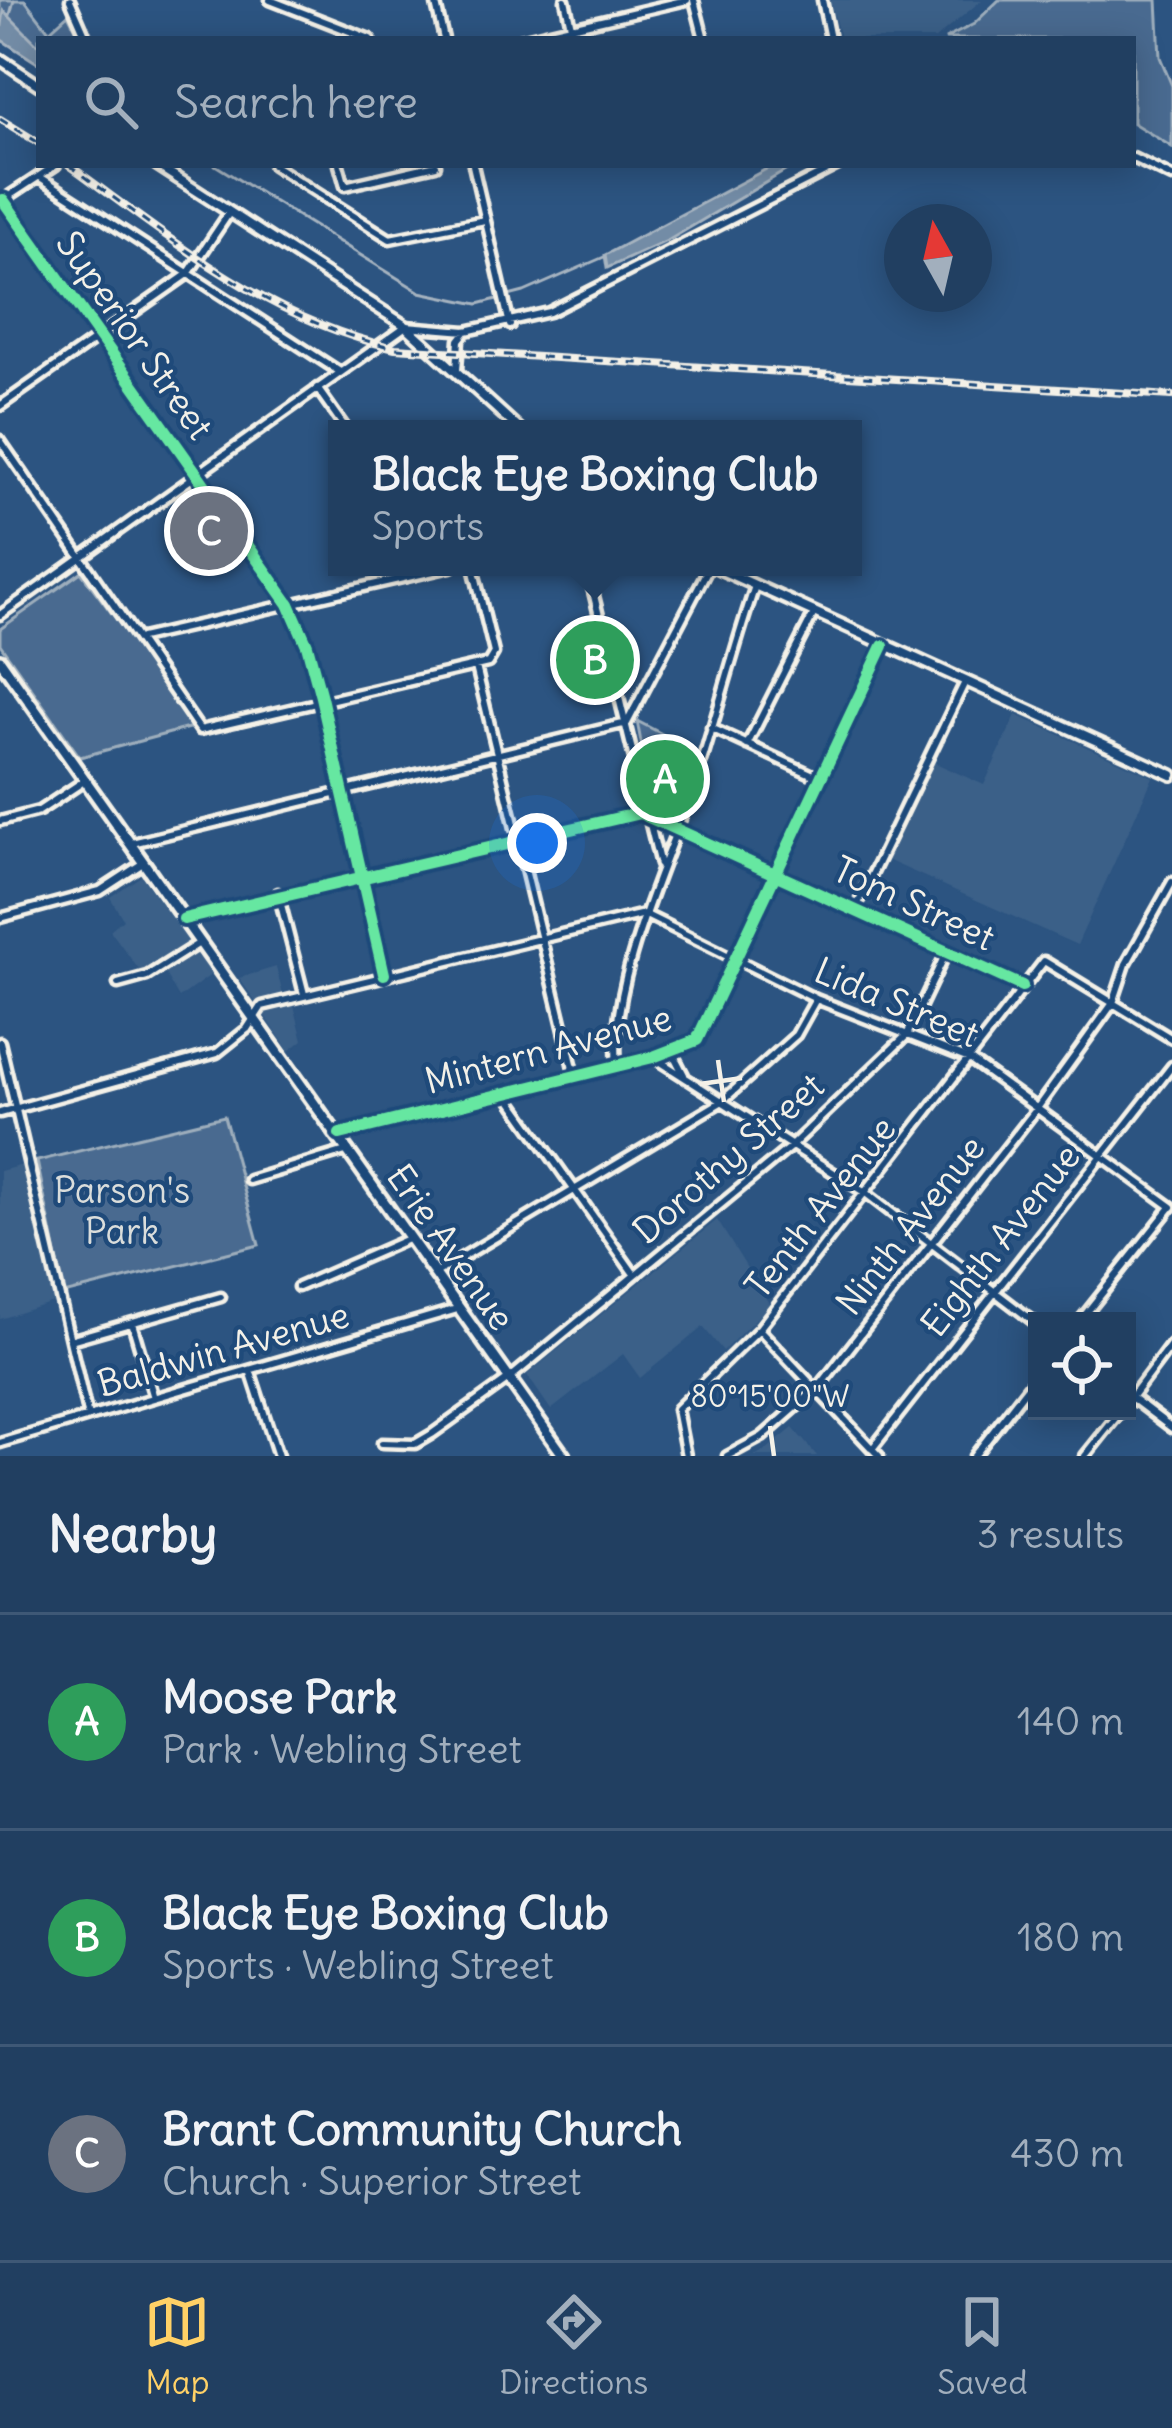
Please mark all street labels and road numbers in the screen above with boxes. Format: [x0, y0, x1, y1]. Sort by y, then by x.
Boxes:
street label: Superior Street [46, 223, 223, 448]
street label: Tom Street [826, 847, 1002, 960]
street label: Lida Street [808, 948, 986, 1057]
street label: Mintern Avenue [420, 995, 676, 1104]
street label: Dorothy Street [624, 1063, 833, 1253]
street label: Tenth Avenue [735, 1107, 905, 1307]
street label: Ninth Avenue [826, 1127, 994, 1324]
street label: Eighth Avenue [911, 1135, 1090, 1346]
street label: Erie Avenue [377, 1156, 524, 1339]
street label: Baldwin Avenue [92, 1292, 354, 1407]

